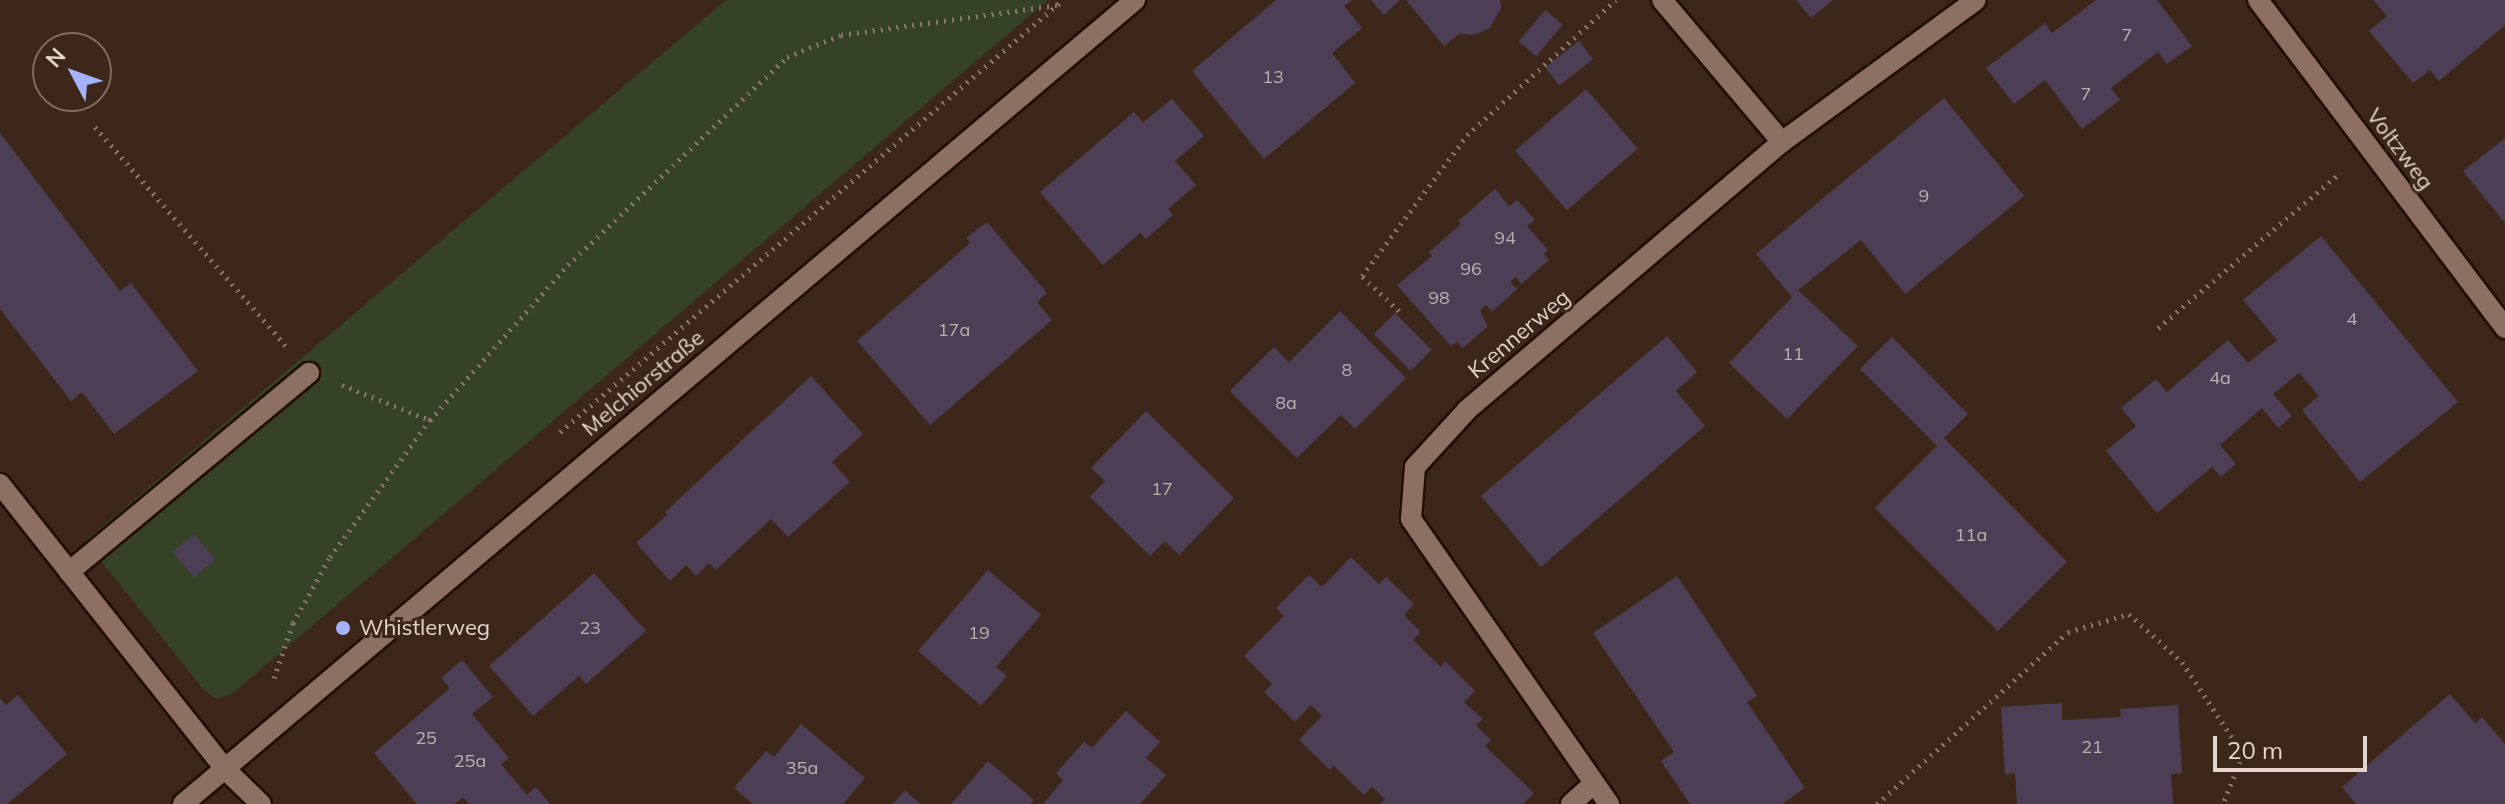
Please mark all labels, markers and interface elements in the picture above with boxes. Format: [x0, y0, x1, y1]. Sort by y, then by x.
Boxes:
house number: 7 [2122, 24, 2132, 46]
north arrow [32, 32, 112, 112]
text: N [39, 42, 71, 73]
house number: 13 [1262, 66, 1284, 88]
house number: 7 [2081, 83, 2091, 105]
street label: Voltzweg [2361, 103, 2439, 195]
house number: 9 [1919, 185, 1929, 207]
house number: 94 [1494, 227, 1516, 249]
house number: 96 [1460, 258, 1482, 280]
street label: Krennerweg [1463, 284, 1575, 384]
house number: 98 [1428, 287, 1450, 309]
house number: 4 [2347, 308, 2357, 330]
house number: 17a [938, 319, 970, 341]
street label: Melchiorstraße [577, 324, 709, 442]
house number: 11 [1782, 343, 1804, 365]
house number: 8 [1342, 359, 1352, 381]
house number: 4a [2209, 367, 2231, 389]
house number: 8a [1275, 392, 1297, 414]
house number: 17 [1151, 478, 1173, 500]
house number: 11a [1955, 524, 1987, 546]
place label: Whistlerweg [359, 615, 490, 641]
house number: 23 [579, 617, 601, 639]
marker: Whistlerweg [334, 619, 352, 637]
house number: 19 [968, 622, 990, 644]
scale bar [2217, 720, 2371, 770]
house number: 25 [415, 727, 437, 749]
text: 20 m [2227, 735, 2283, 765]
house number: 21 [2081, 736, 2103, 758]
house number: 25a [454, 750, 486, 772]
house number: 35a [786, 757, 818, 779]

